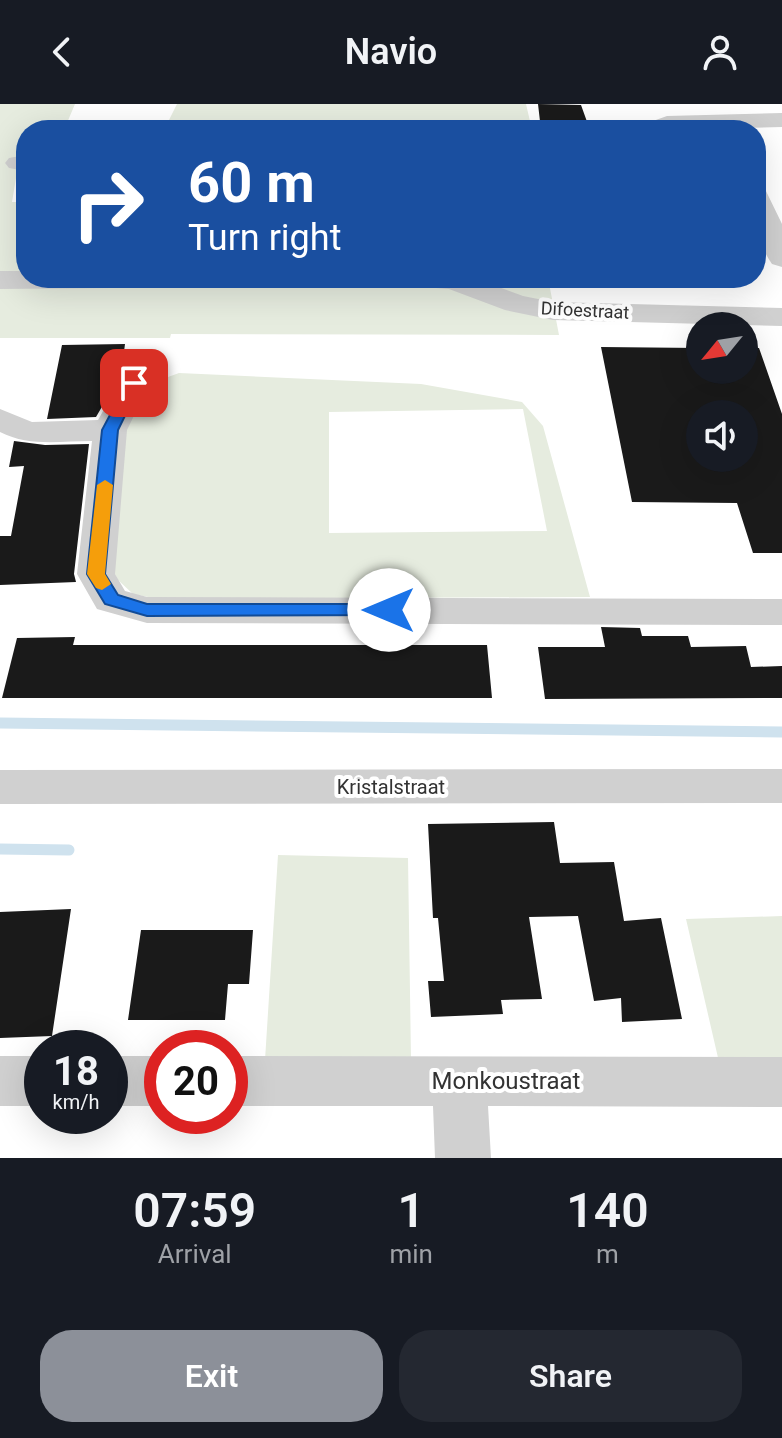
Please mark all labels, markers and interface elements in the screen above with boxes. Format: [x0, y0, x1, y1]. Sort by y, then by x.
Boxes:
icon: back [40, 30, 84, 74]
icon: person [698, 30, 742, 74]
text: Navio [345, 31, 437, 73]
text: 60 m [188, 150, 315, 216]
icon: right [56, 152, 160, 256]
text: Turn right [188, 217, 341, 259]
street label: Difoestraat [540, 297, 630, 323]
north arrow [686, 312, 758, 384]
map controls [686, 312, 758, 472]
pin [100, 349, 168, 417]
icon: arrive [112, 361, 156, 405]
button: sound [686, 400, 758, 472]
position arrow [347, 568, 431, 652]
street label: Kristalstraat [337, 775, 445, 799]
speed limit sign: 20 [144, 1030, 248, 1134]
text: 18 [53, 1048, 99, 1095]
street label: Monkoustraat [432, 1067, 581, 1095]
text: km/h [53, 1090, 99, 1114]
text: 07:59 [133, 1182, 256, 1239]
text: 1 [398, 1182, 425, 1239]
text: 140 [566, 1182, 649, 1239]
text: Arrival [158, 1239, 232, 1269]
text: min [389, 1239, 433, 1269]
text: m [596, 1239, 619, 1269]
button: Exit [40, 1330, 383, 1422]
button: Share [399, 1330, 742, 1422]

